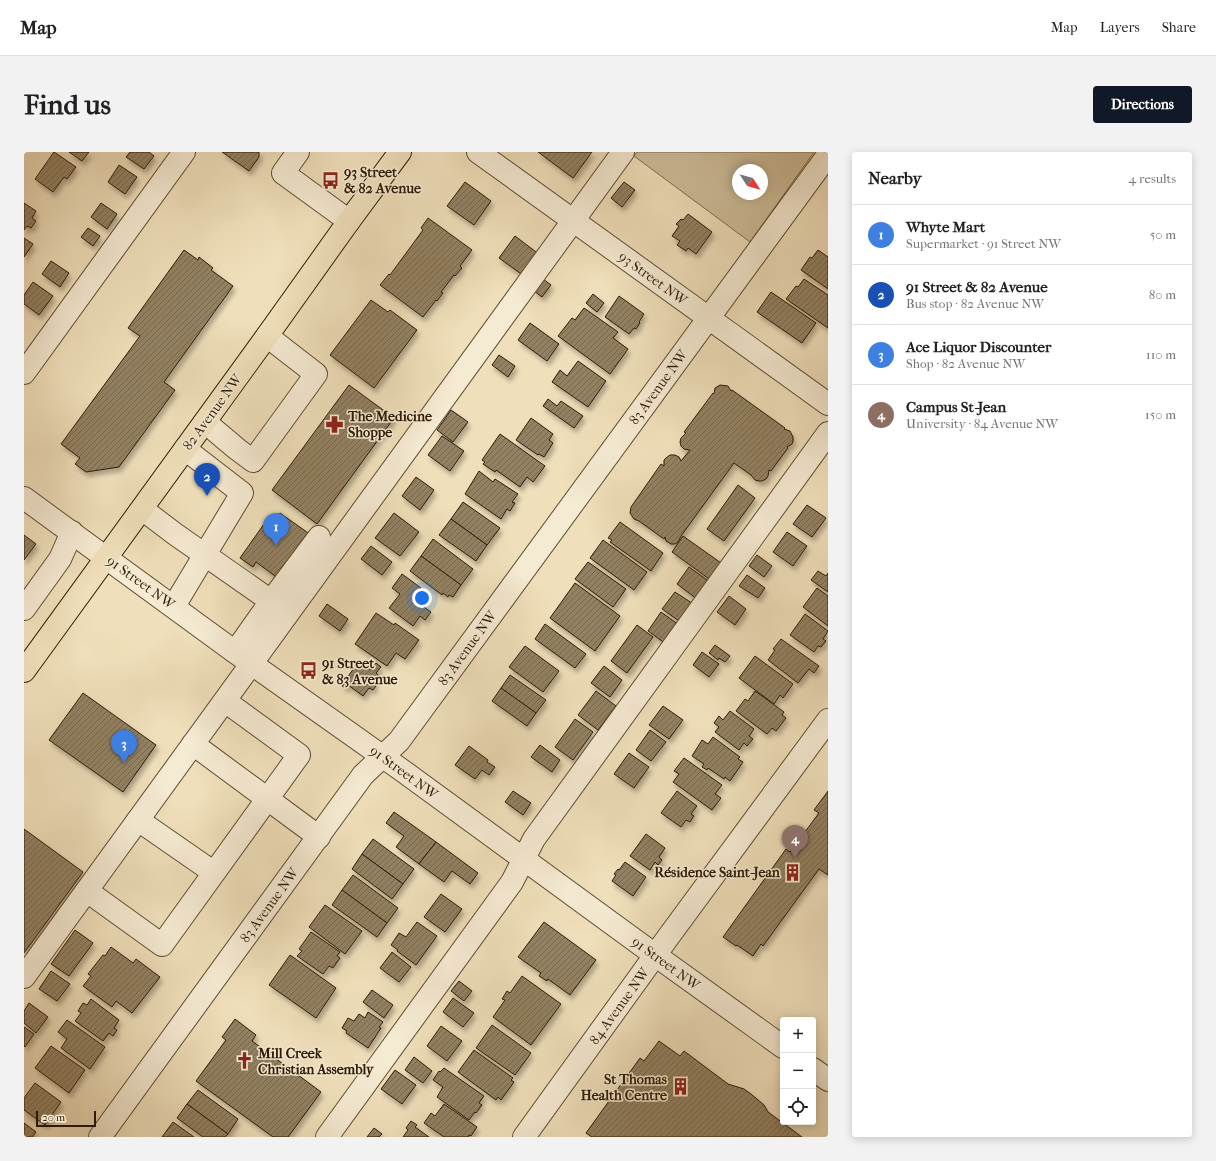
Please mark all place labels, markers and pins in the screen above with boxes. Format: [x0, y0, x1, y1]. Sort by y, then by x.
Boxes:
place label: 93 Street & 82 Avenue [343, 164, 421, 197]
bus stop icon: 93 Street & 82 Avenue [321, 170, 341, 190]
place label: The Medicine Shoppe [347, 408, 432, 441]
pharmacy icon: The Medicine Shoppe [325, 414, 345, 434]
pin: 2 [194, 463, 220, 496]
pin: 1 [263, 513, 289, 546]
place label: 91 Street & 83 Avenue [321, 655, 398, 688]
bus stop icon: 91 Street & 83 Avenue [299, 661, 319, 681]
pin: 3 [111, 730, 137, 763]
pin: 4 [782, 825, 808, 858]
building icon: Résidence Saint-Jean [783, 862, 803, 882]
place label: Résidence Saint-Jean [654, 864, 781, 881]
place label: Mill Creek Christian Assembly [257, 1045, 375, 1078]
church icon: Mill Creek Christian Assembly [235, 1051, 255, 1071]
place label: St Thomas Health Centre [581, 1071, 668, 1104]
building icon: St Thomas Health Centre [670, 1077, 690, 1097]

